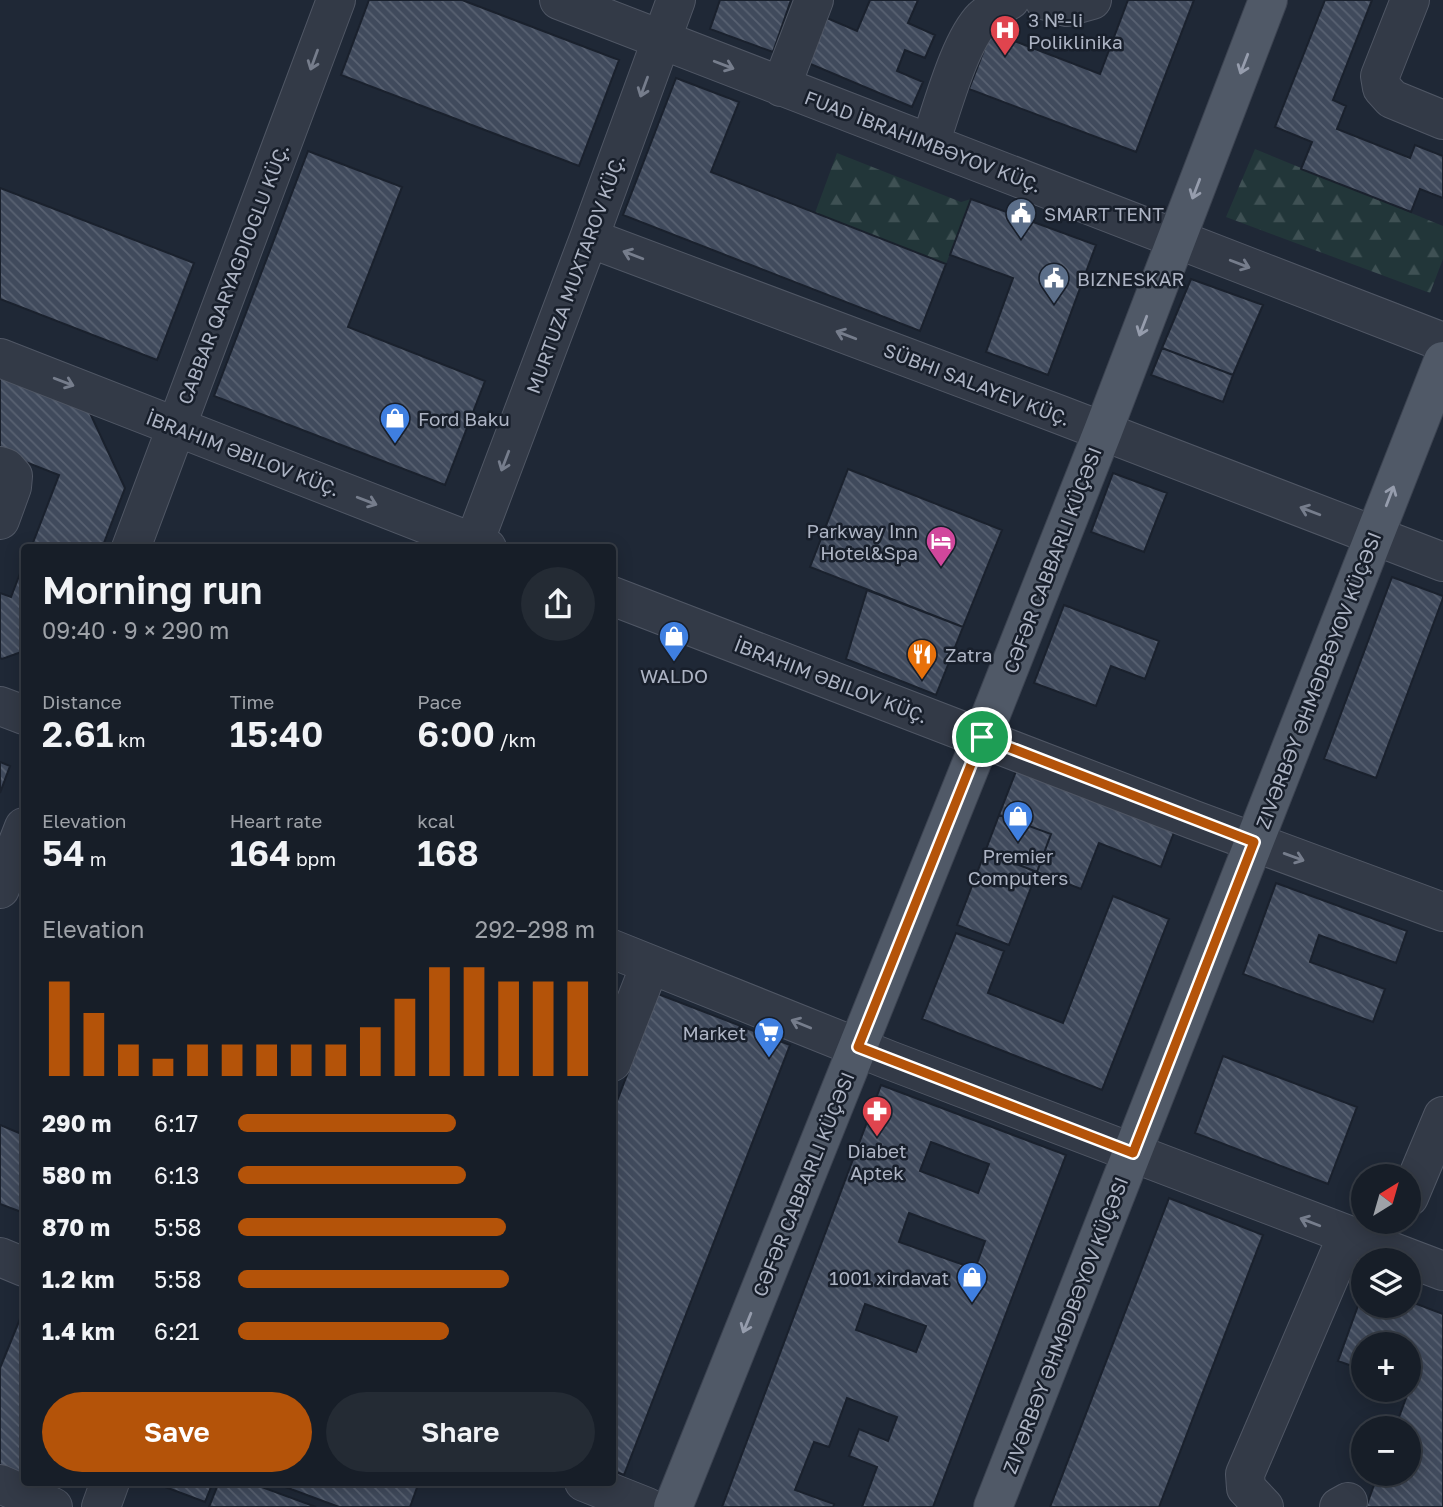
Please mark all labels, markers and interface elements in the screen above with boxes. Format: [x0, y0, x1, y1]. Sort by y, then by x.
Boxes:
place label: 3 №-li Poliklinika [1028, 8, 1123, 53]
hospital icon: 3 №-li Poliklinika [988, 13, 1022, 57]
one-way arrow [307, 49, 319, 71]
one-way arrow [1236, 52, 1249, 74]
one-way arrow [713, 59, 735, 72]
one-way arrow [636, 76, 649, 97]
street label: FUAD İBRAHIMBƏYOV KÜÇ. [801, 85, 1045, 197]
street label: CABBAR QARYAĞDIOĞLU KÜÇ. [173, 141, 293, 407]
street label: MURTUZA MUXTAROV KÜÇ. [521, 151, 629, 397]
one-way arrow [1188, 178, 1201, 200]
public building icon: SMART TENT [1004, 196, 1038, 240]
place label: SMART TENT [1044, 202, 1164, 225]
one-way arrow [623, 247, 644, 260]
one-way arrow [1229, 259, 1250, 272]
public building icon: BIZNESKAR [1037, 261, 1071, 305]
place label: BIZNESKAR [1077, 267, 1184, 290]
one-way arrow [1136, 315, 1149, 337]
one-way arrow [836, 327, 857, 340]
street label: SÜBHI SALAYEV KÜÇ. [881, 338, 1073, 430]
one-way arrow [52, 377, 74, 390]
shop icon: Ford Baku [378, 401, 412, 445]
street label: İBRAHIM ƏBILOV KÜÇ. [143, 405, 343, 501]
place label: Ford Baku [418, 407, 510, 430]
street label: CƏFƏR CABBARLI KÜÇƏSI [998, 444, 1106, 676]
one-way arrow [498, 450, 510, 472]
one-way arrow [1384, 486, 1397, 507]
one-way arrow [355, 495, 377, 508]
one-way arrow [1300, 504, 1322, 517]
place label: Parkway Inn Hotel&Spa [807, 519, 918, 564]
hotel icon: Parkway Inn Hotel&Spa [924, 524, 958, 568]
street label: ZIVƏRBƏY ƏHMƏDBƏYOV KÜÇƏSI [1251, 528, 1385, 832]
text: Morning run [42, 567, 263, 612]
button: share [521, 567, 595, 641]
text: 09:40 · 9 × 290 m [42, 616, 229, 644]
shop icon: WALDO [657, 619, 691, 663]
street label: İBRAHIM ƏBILOV KÜÇ. [731, 632, 931, 728]
restaurant icon: Zatra [905, 637, 939, 681]
place label: Zatra [945, 643, 993, 666]
place label: WALDO [640, 664, 708, 687]
text: Distance [42, 690, 122, 713]
text: Time [230, 690, 274, 713]
text: Pace [417, 690, 462, 713]
pin [952, 707, 1012, 767]
text: 2.61 [42, 713, 113, 755]
text: 15:40 [230, 713, 323, 755]
text: 6:00 [417, 713, 495, 755]
icon: arrive [963, 718, 1001, 756]
text: km [113, 728, 146, 751]
text: /km [495, 728, 536, 751]
shop icon: Premier Computers [1001, 799, 1035, 843]
text: Elevation [42, 809, 127, 832]
text: Heart rate [230, 809, 322, 832]
text: kcal [417, 809, 455, 832]
text: 54 [42, 832, 85, 874]
text: 164 [230, 832, 291, 874]
text: 168 [417, 832, 479, 874]
place label: Premier Computers [968, 844, 1068, 889]
text: m [85, 847, 107, 870]
text: bpm [291, 847, 336, 870]
one-way arrow [1282, 852, 1304, 864]
text: Elevation [42, 915, 144, 943]
text: 292–298 m [475, 915, 595, 943]
supermarket icon: Market [752, 1015, 786, 1059]
one-way arrow [791, 1017, 813, 1030]
place label: Market [683, 1021, 746, 1044]
street label: CƏFƏR CABBARLI KÜÇƏSI [747, 1068, 859, 1300]
pharmacy icon: Diabet Aptek [860, 1094, 894, 1138]
text: 290 m [42, 1109, 111, 1137]
text: 6:17 [154, 1109, 198, 1137]
place label: Diabet Aptek [847, 1139, 907, 1184]
text: 580 m [42, 1161, 112, 1189]
text: 6:13 [154, 1161, 199, 1189]
north arrow [1351, 1164, 1421, 1234]
map controls [1351, 1164, 1421, 1486]
street label: ZIVƏRBƏY ƏHMƏDBƏYOV KÜÇƏSI [998, 1173, 1132, 1477]
text: 870 m [42, 1213, 110, 1241]
text: 5:58 [154, 1213, 202, 1241]
one-way arrow [1300, 1214, 1322, 1227]
button: layers [1351, 1248, 1421, 1318]
shop icon: 1001 xirdavat [955, 1260, 989, 1304]
text: 1.2 km [42, 1265, 114, 1293]
text: 5:58 [154, 1265, 202, 1293]
place label: 1001 xirdavat [829, 1266, 949, 1289]
one-way arrow [739, 1312, 752, 1333]
text: 1.4 km [42, 1317, 115, 1345]
text: 6:21 [154, 1317, 199, 1345]
button: + [1351, 1332, 1421, 1402]
button: Save [42, 1392, 312, 1472]
button: Share [326, 1392, 595, 1472]
button: − [1351, 1416, 1421, 1486]

